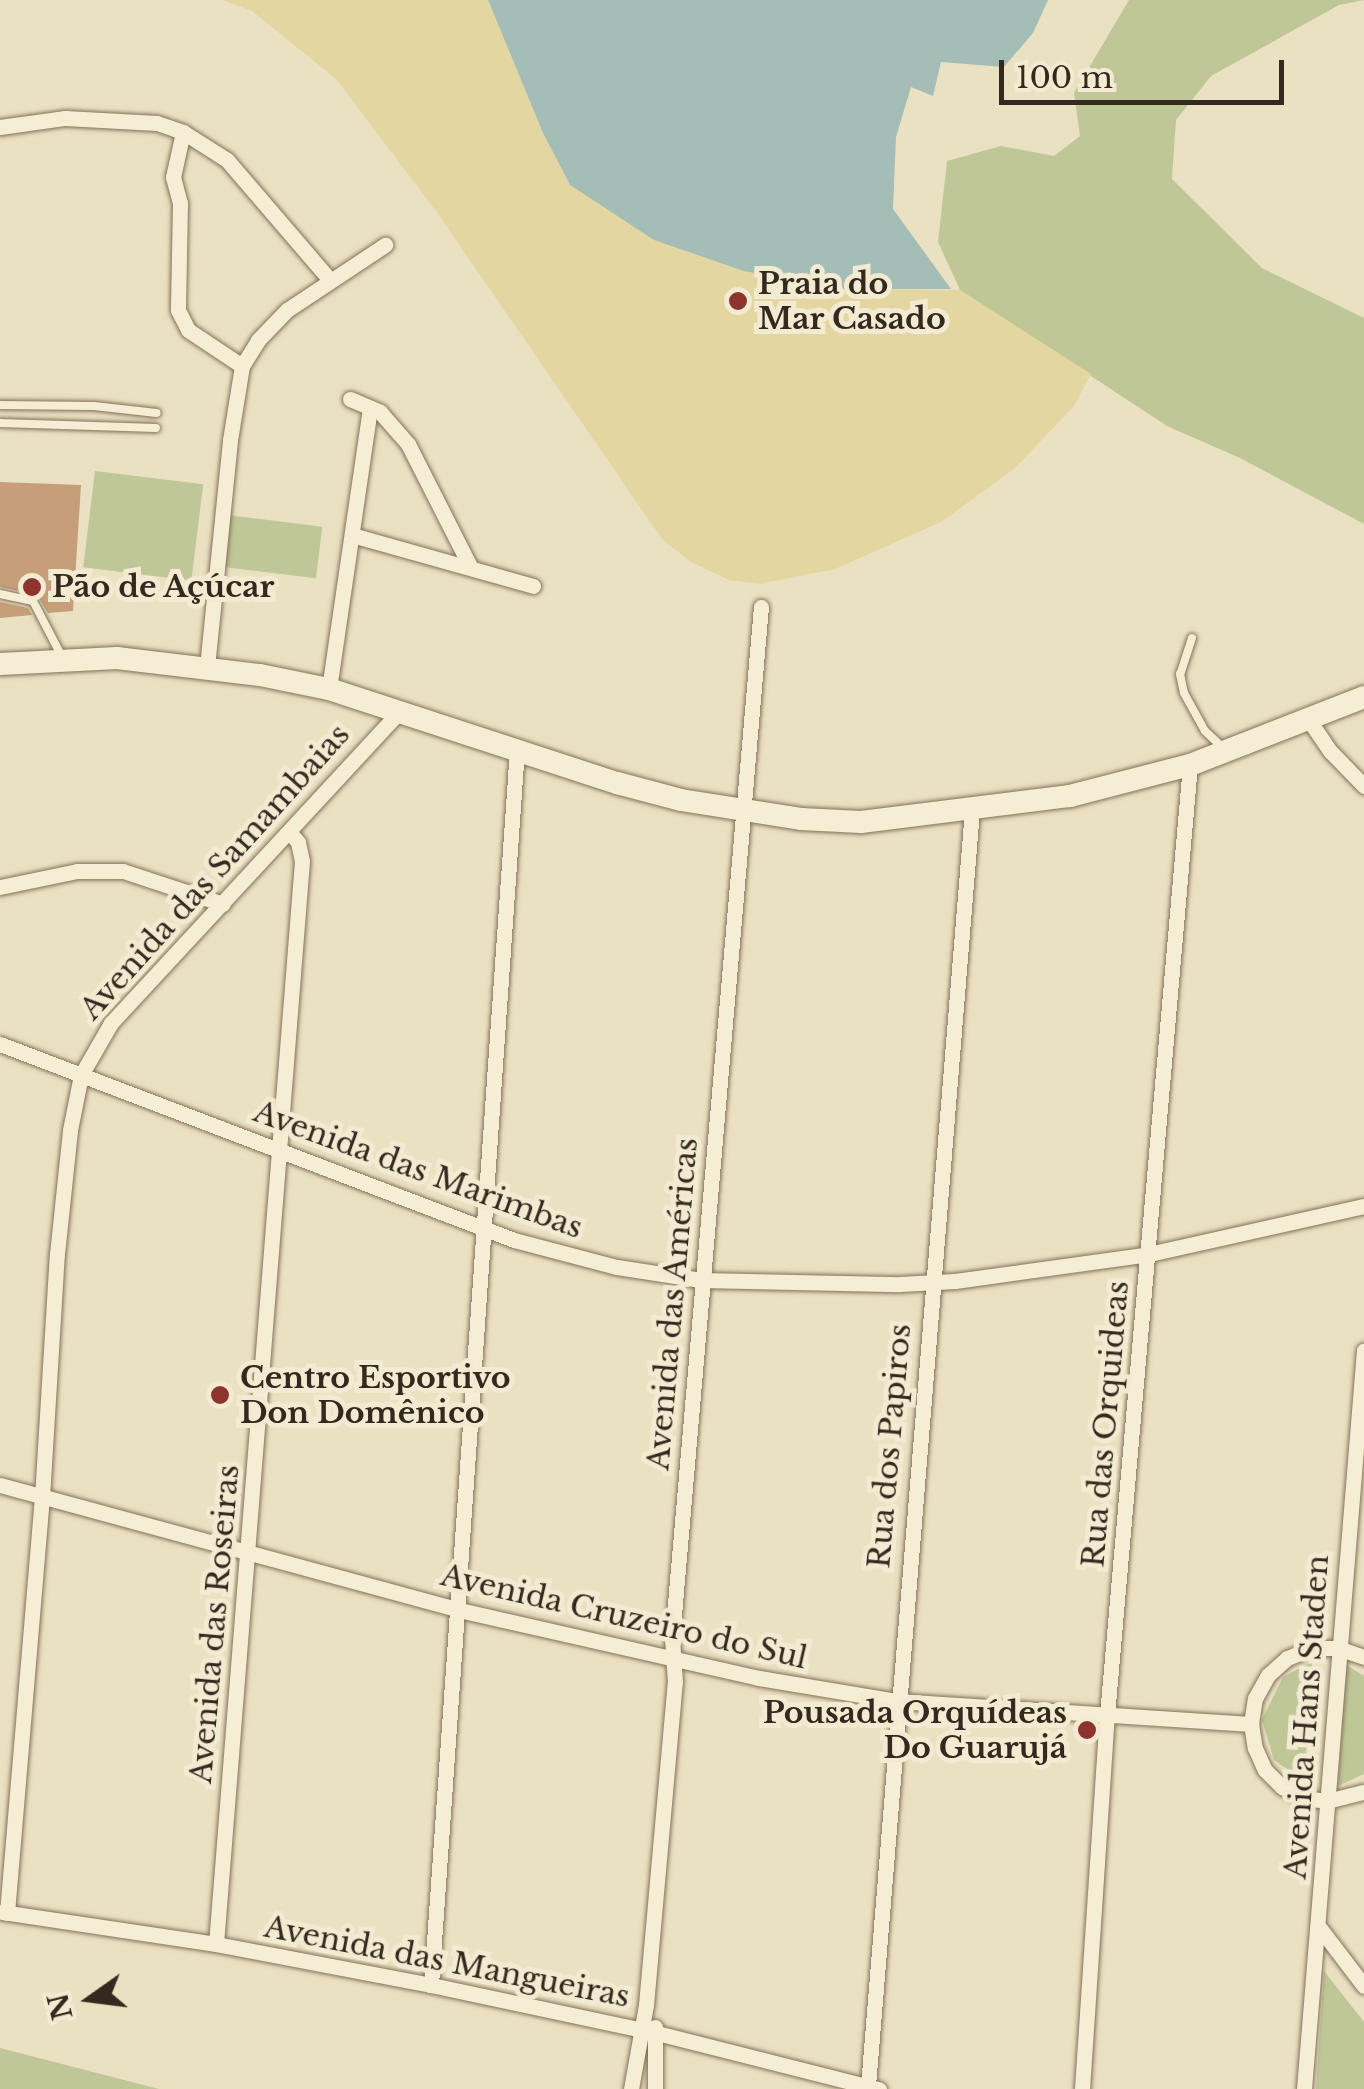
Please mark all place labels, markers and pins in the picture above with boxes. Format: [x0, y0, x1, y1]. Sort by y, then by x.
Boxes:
place label: Praia do Mar Casado [758, 266, 946, 336]
marker: Praia do Mar Casado [727, 290, 749, 312]
place label: Pão de Açúcar [52, 569, 276, 605]
marker: Pão de Açúcar [21, 576, 43, 598]
place label: Centro Esportivo Don Domênico [240, 1360, 511, 1430]
marker: Centro Esportivo Don Domênico [209, 1384, 231, 1406]
place label: Pousada Orquídeas Do Guarujá [763, 1695, 1067, 1766]
marker: Pousada Orquídeas Do Guarujá [1076, 1719, 1098, 1741]

